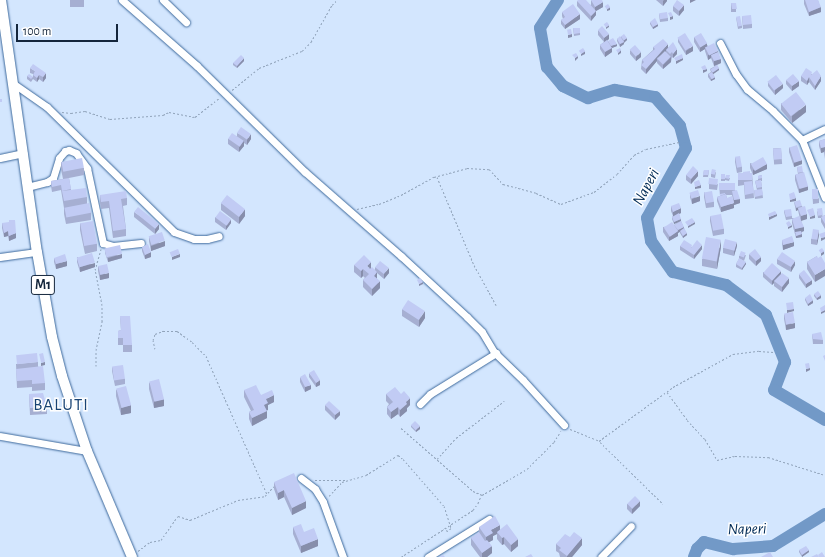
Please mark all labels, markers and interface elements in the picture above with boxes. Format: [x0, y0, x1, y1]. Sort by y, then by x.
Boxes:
scale bar [18, 16, 120, 42]
text: 100 m [23, 25, 51, 37]
water label: Naperi [628, 165, 664, 209]
road number: M1 [30, 273, 56, 297]
district label: BALUTI [33, 395, 89, 415]
water label: Naperi [727, 519, 767, 539]

